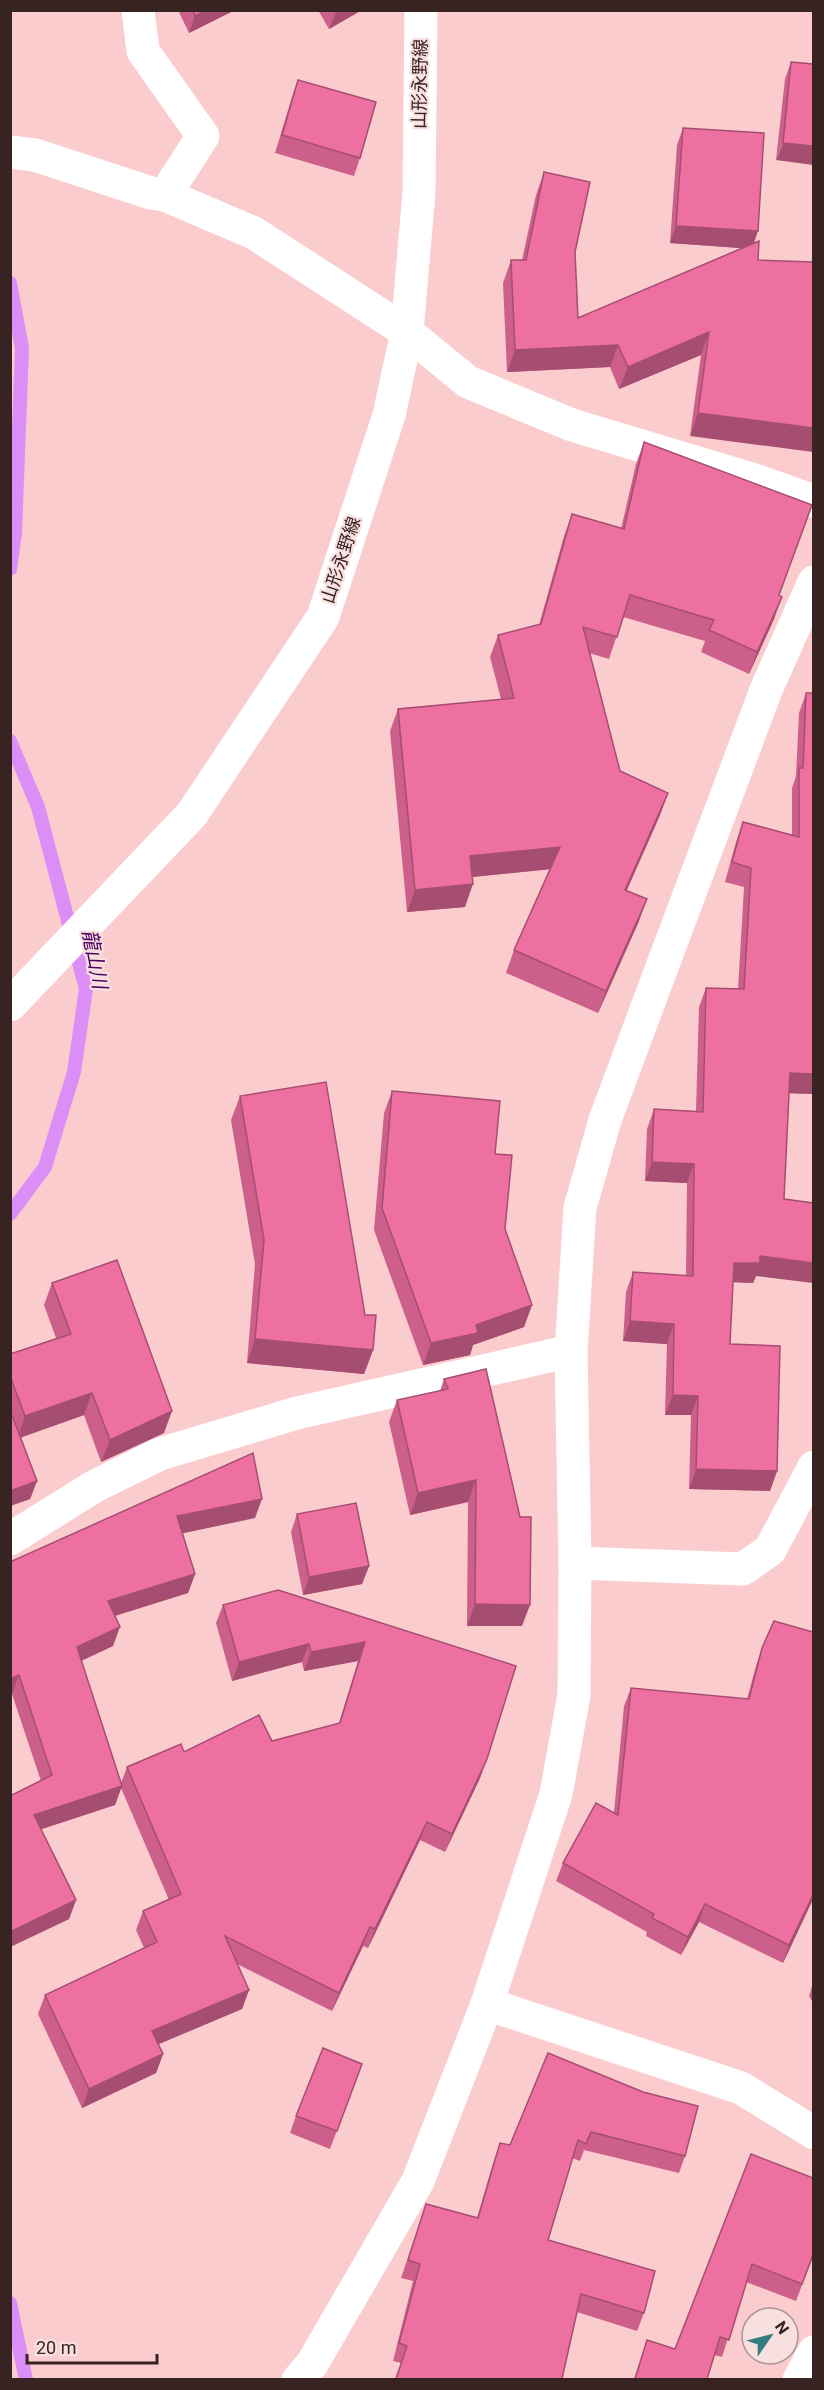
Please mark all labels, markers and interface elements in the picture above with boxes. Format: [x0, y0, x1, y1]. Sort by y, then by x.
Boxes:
street label: 山形永野線 [408, 39, 431, 129]
street label: 山形永野線 [317, 514, 364, 606]
water label: 龍山川 [77, 927, 113, 993]
north arrow [740, 2306, 800, 2366]
text: N [771, 2318, 793, 2338]
scale bar [27, 2327, 158, 2365]
text: 20 m [36, 2337, 76, 2358]

